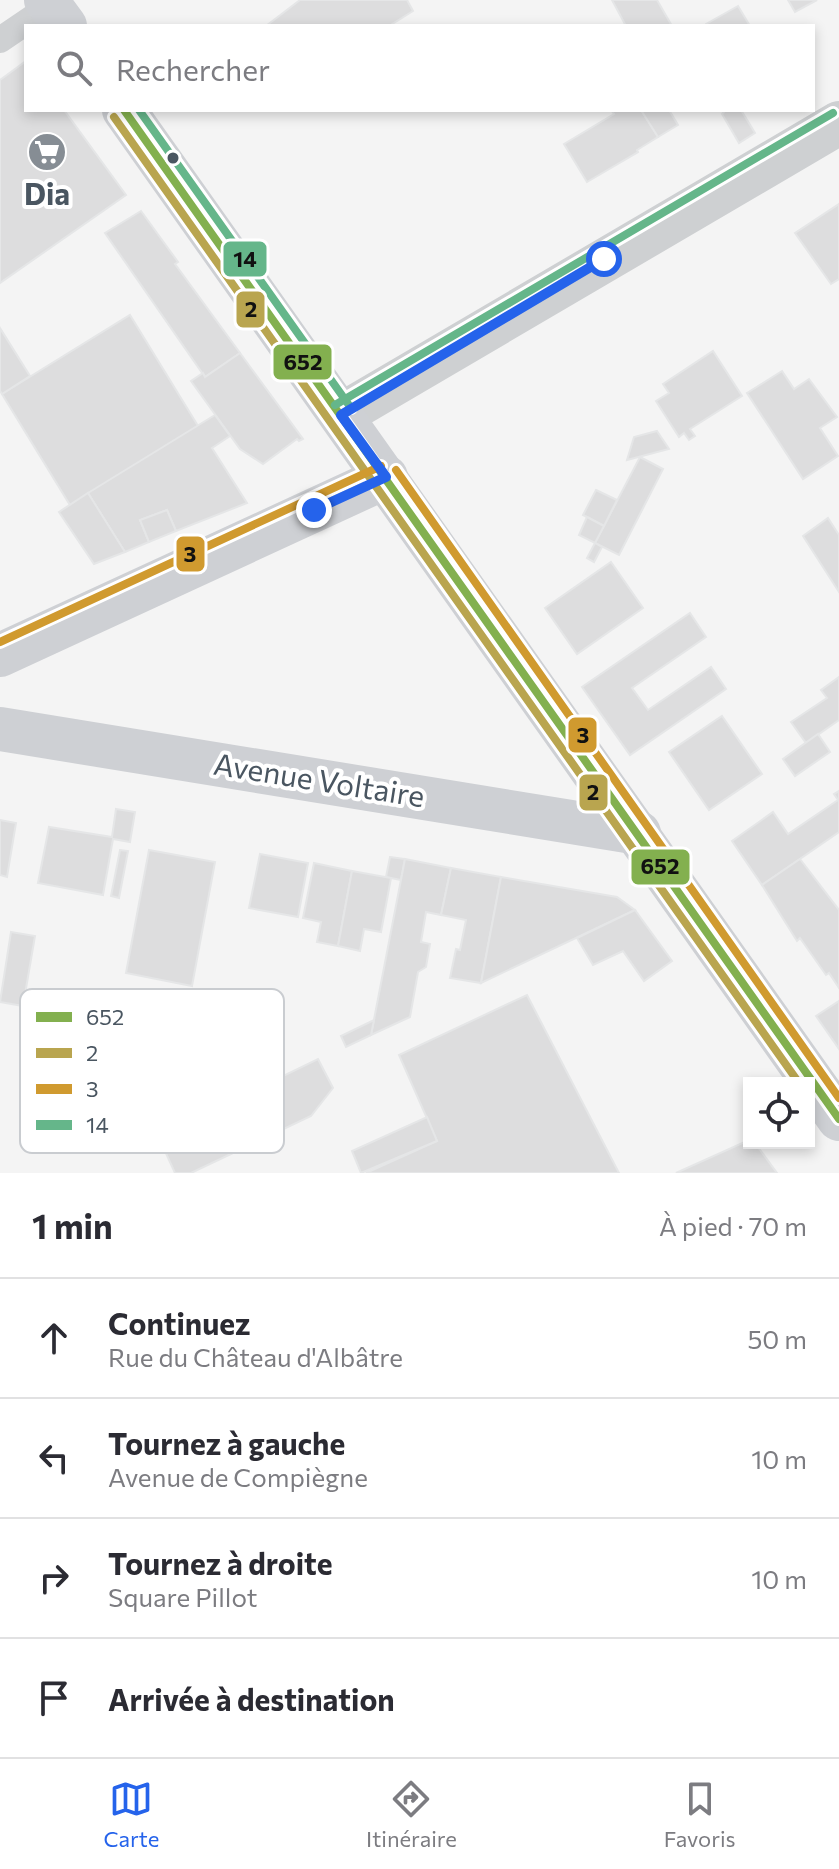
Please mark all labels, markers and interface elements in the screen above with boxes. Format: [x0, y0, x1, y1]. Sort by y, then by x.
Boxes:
search box [24, 24, 815, 112]
icon: search [52, 46, 96, 90]
text: Rechercher [116, 50, 270, 87]
supermarket icon: Dia [26, 131, 68, 173]
unlabelled marker [165, 150, 181, 166]
place label: Dia [24, 174, 70, 211]
line badge: 14 [222, 240, 268, 278]
route start [586, 241, 622, 277]
text: 14 [233, 245, 257, 272]
line badge: 2 [235, 290, 266, 329]
text: 2 [245, 295, 257, 322]
line badge: 652 [272, 343, 333, 381]
text: 652 [284, 348, 322, 375]
route end [296, 492, 332, 528]
line badge: 3 [175, 535, 206, 573]
text: 3 [184, 540, 196, 567]
line badge: 3 [567, 716, 598, 754]
text: 3 [577, 721, 589, 748]
street label: Avenue Voltaire [211, 744, 427, 813]
line badge: 2 [578, 773, 609, 812]
text: 2 [587, 778, 599, 805]
line badge: 652 [630, 848, 691, 886]
text: 652 [641, 852, 679, 879]
legend [20, 989, 284, 1153]
text: 652 [86, 1003, 124, 1030]
text: 2 [86, 1039, 98, 1066]
text: 3 [86, 1075, 99, 1102]
map controls [743, 1077, 815, 1149]
button: locate [743, 1077, 815, 1149]
text: 14 [86, 1111, 109, 1138]
text: 1 min [32, 1204, 113, 1246]
text: À pied · 70 m [659, 1210, 807, 1241]
text: Continuez [108, 1304, 251, 1341]
icon: ahead [32, 1316, 76, 1360]
text: 50 m [747, 1323, 807, 1354]
text: Rue du Château d'Albâtre [108, 1341, 403, 1372]
text: Tournez à gauche [108, 1424, 345, 1461]
icon: left [32, 1436, 76, 1480]
text: 10 m [751, 1443, 807, 1474]
text: Avenue de Compiègne [108, 1461, 368, 1492]
text: Tournez à droite [108, 1544, 332, 1581]
icon: right [32, 1556, 76, 1600]
text: 10 m [751, 1563, 807, 1594]
text: Square Pillot [108, 1581, 257, 1612]
icon: arrive [32, 1676, 76, 1720]
text: Arrivée à destination [108, 1680, 395, 1717]
tab: Carte [103, 1777, 159, 1852]
tab: Itinéraire [366, 1777, 457, 1852]
tab: Favoris [664, 1777, 736, 1852]

